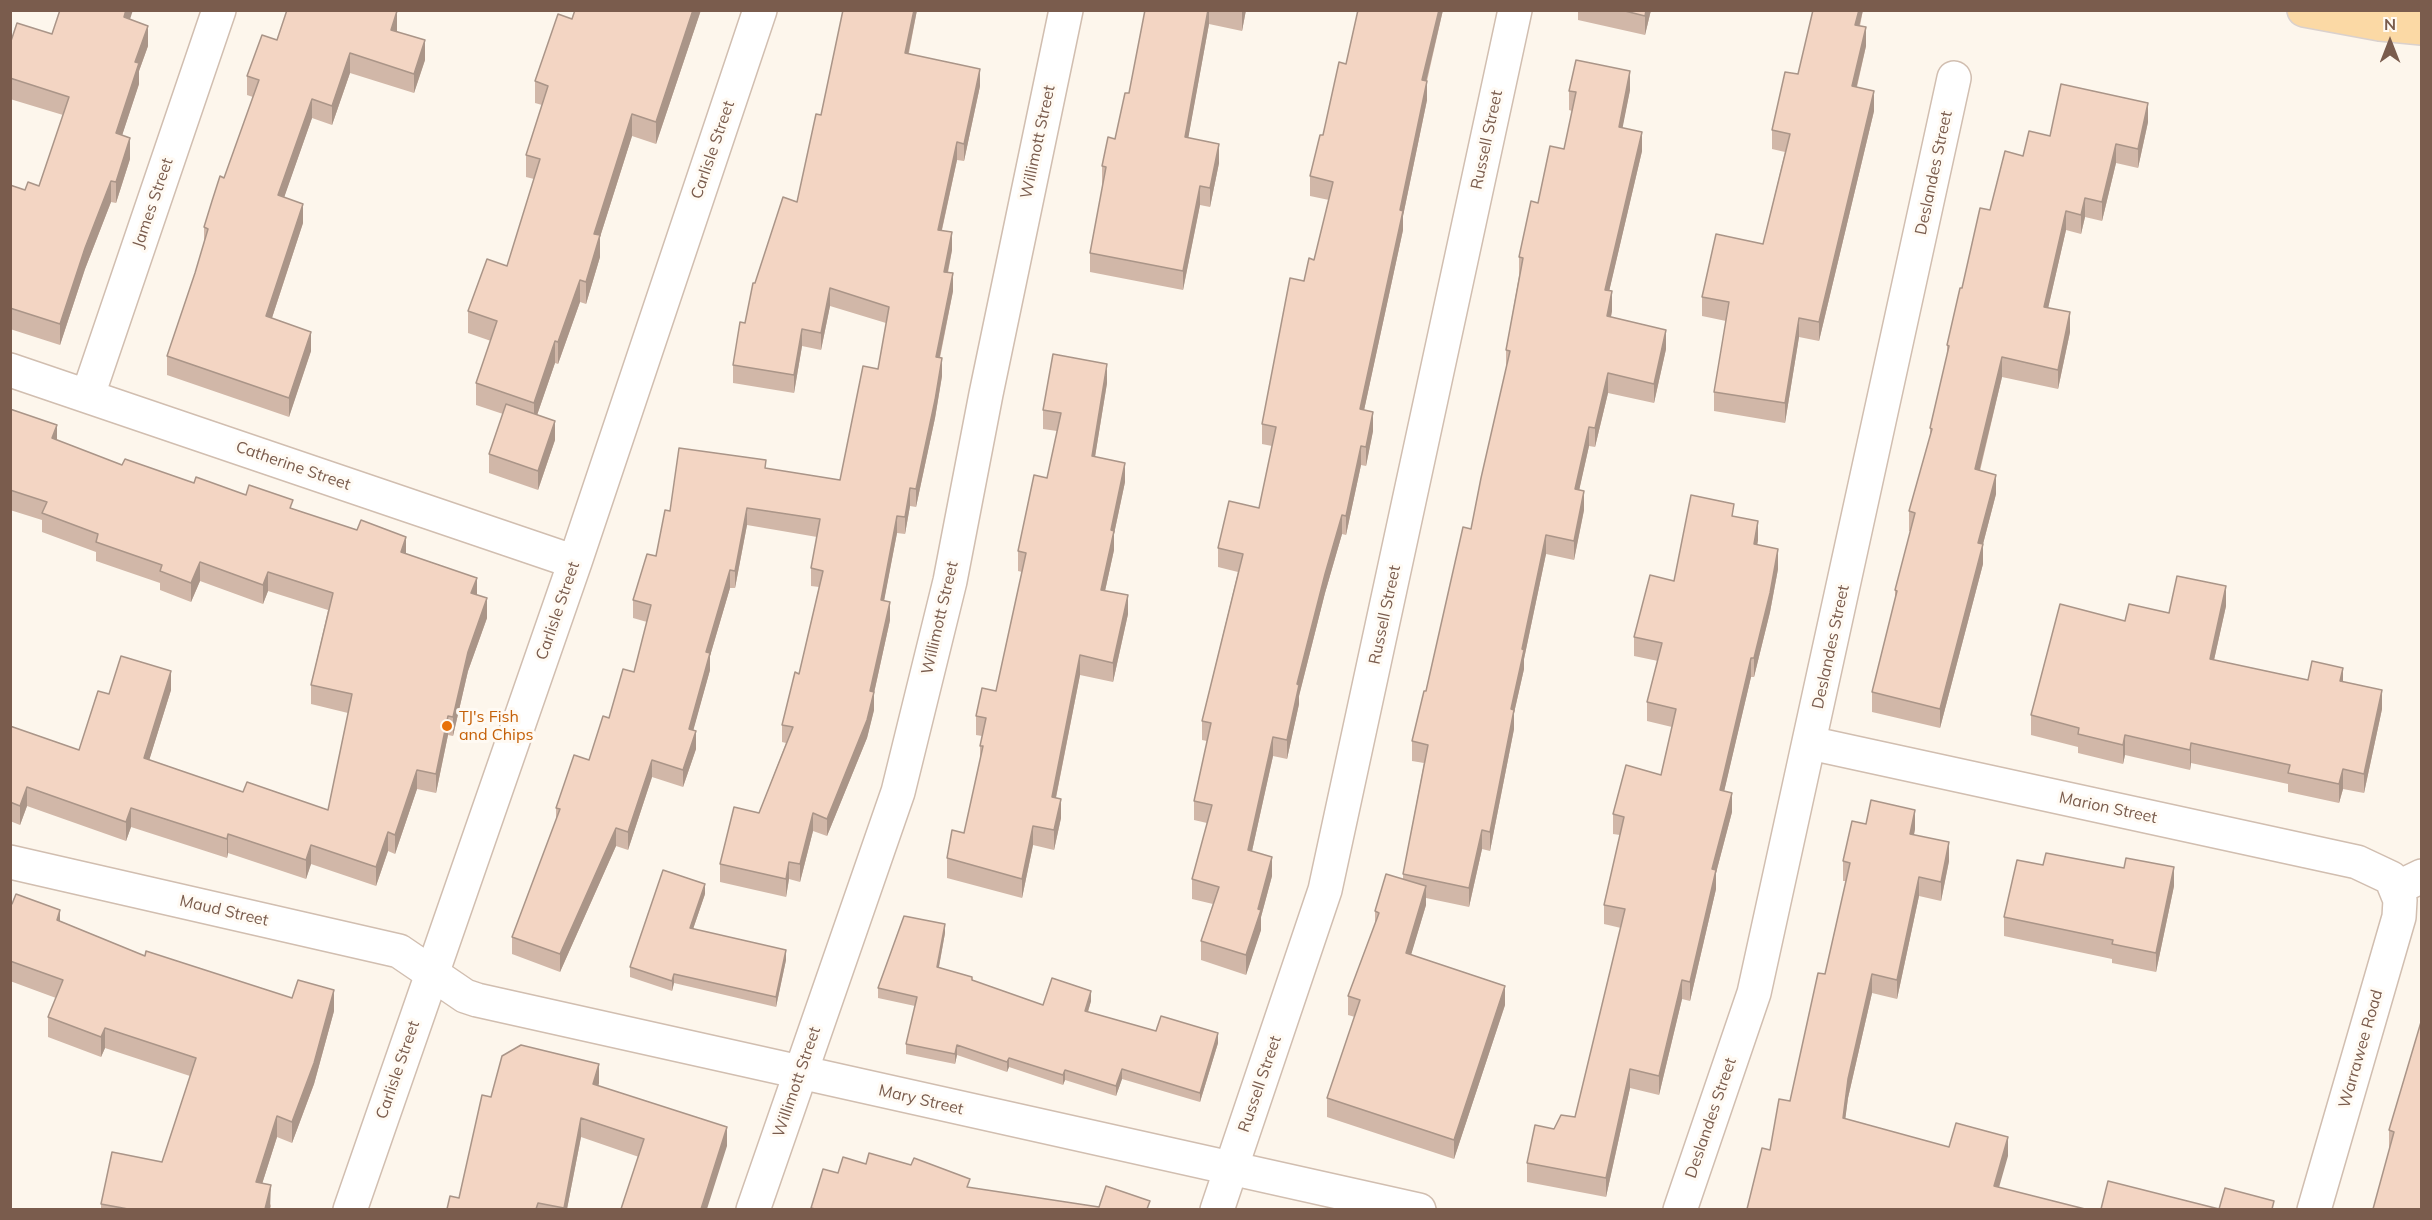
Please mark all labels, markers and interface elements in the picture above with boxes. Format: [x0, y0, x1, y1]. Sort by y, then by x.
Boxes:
north arrow [2360, 12, 2420, 72]
text: N [2384, 14, 2396, 34]
street label: Willimott Street [1017, 83, 1059, 201]
street label: Russell Street [1467, 89, 1507, 191]
street label: Carlisle Street [687, 98, 739, 202]
street label: Deslandes Street [1912, 109, 1956, 237]
street label: James Street [129, 155, 177, 251]
street label: Catherine Street [233, 437, 353, 495]
street label: Carlisle Street [532, 559, 584, 663]
street label: Willimott Street [918, 560, 962, 676]
street label: Russell Street [1365, 564, 1405, 666]
street label: Deslandes Street [1809, 583, 1853, 711]
place label: TJ's Fish and Chips [459, 707, 533, 745]
marker: TJ's Fish and Chips [440, 719, 454, 733]
street label: Marion Street [2057, 788, 2159, 828]
street label: Maud Street [178, 891, 270, 931]
street label: Warrawee Road [2335, 988, 2387, 1110]
street label: Carlisle Street [372, 1018, 424, 1122]
street label: Willimott Street [769, 1024, 825, 1140]
street label: Russell Street [1234, 1033, 1286, 1135]
street label: Deslandes Street [1681, 1055, 1741, 1181]
street label: Mary Street [877, 1081, 965, 1119]

